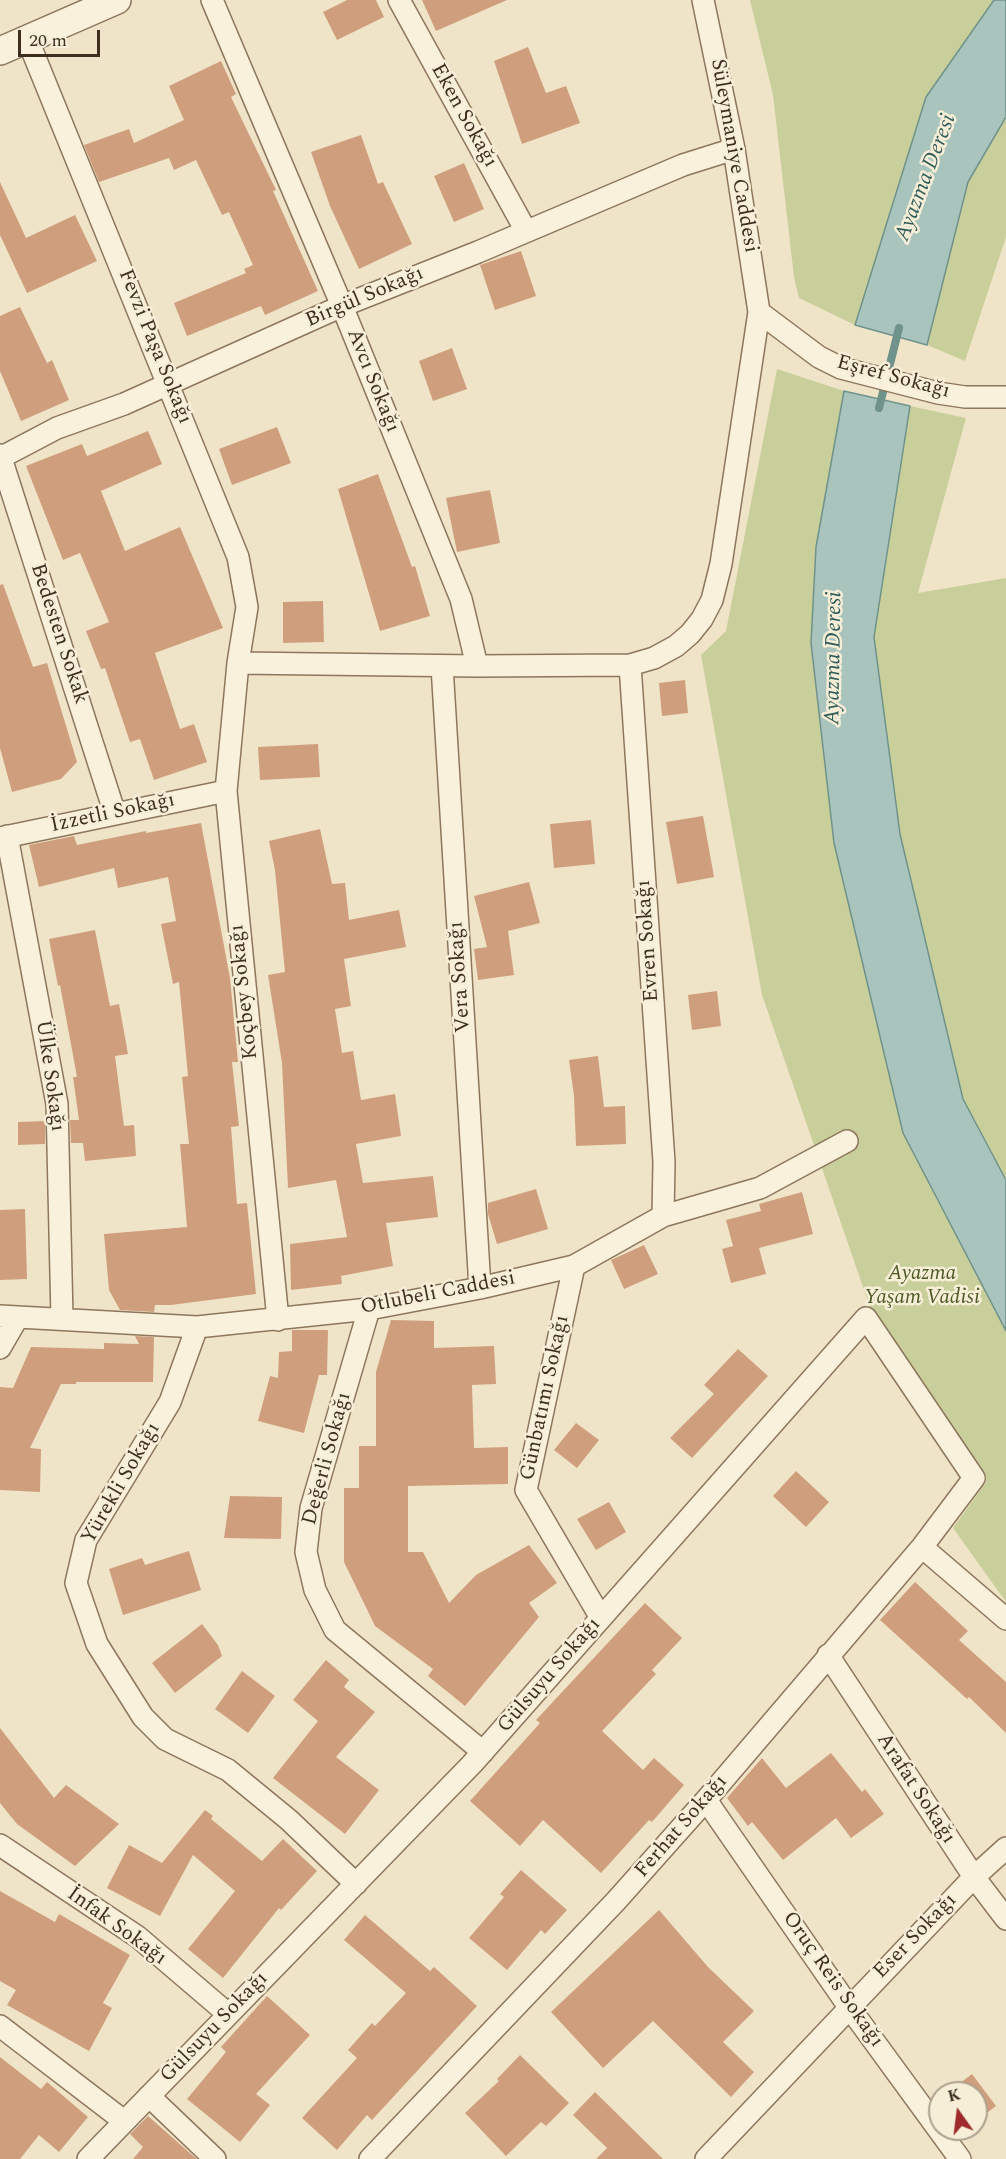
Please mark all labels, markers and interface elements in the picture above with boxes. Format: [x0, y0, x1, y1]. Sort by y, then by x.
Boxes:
scale bar [21, 18, 104, 56]
text: 20 m [29, 27, 67, 54]
street label: Süleymaniye Caddesi [704, 57, 762, 255]
street label: Eken Sokağı [424, 60, 502, 172]
water label: Ayazma Deresi [891, 111, 963, 245]
street label: Birgül Sokağı [302, 262, 428, 334]
street label: Fevzi Paşa Sokağı [111, 266, 197, 428]
street label: Avcı Sokağı [340, 326, 404, 436]
street label: Eşref Sokağı [834, 351, 952, 405]
street label: Bedesten Sokak [23, 561, 93, 707]
water label: Ayazma Deresi [821, 591, 849, 725]
street label: İzzetli Sokağı [49, 789, 177, 839]
street label: Evren Sokağı [632, 879, 666, 1003]
street label: Vera Sokağı [445, 921, 477, 1033]
street label: Koçbey Sokağı [225, 923, 265, 1061]
street label: Ülke Sokağı [29, 1019, 69, 1133]
park label: Ayazma Yaşam Vadisi [864, 1262, 980, 1312]
street label: Otlubeli Caddesi [358, 1267, 518, 1321]
street label: Günbatımı Sokağı [516, 1313, 576, 1483]
street label: Değerli Sokağı [298, 1390, 358, 1528]
street label: Yürekli Sokağı [77, 1419, 167, 1549]
street label: Gülsuyu Sokağı [493, 1613, 607, 1739]
street label: Arafat Sokağı [870, 1729, 960, 1849]
street label: Ferhat Sokağı [630, 1770, 734, 1884]
street label: İnfak Sokağı [61, 1882, 171, 1972]
street label: Eser Sokağı [869, 1889, 963, 1985]
street label: Oruç Reis Sokağı [776, 1907, 888, 2053]
street label: Gülsuyu Sokağı [156, 1967, 274, 2089]
north arrow [928, 2081, 988, 2141]
text: K [945, 2082, 963, 2109]

